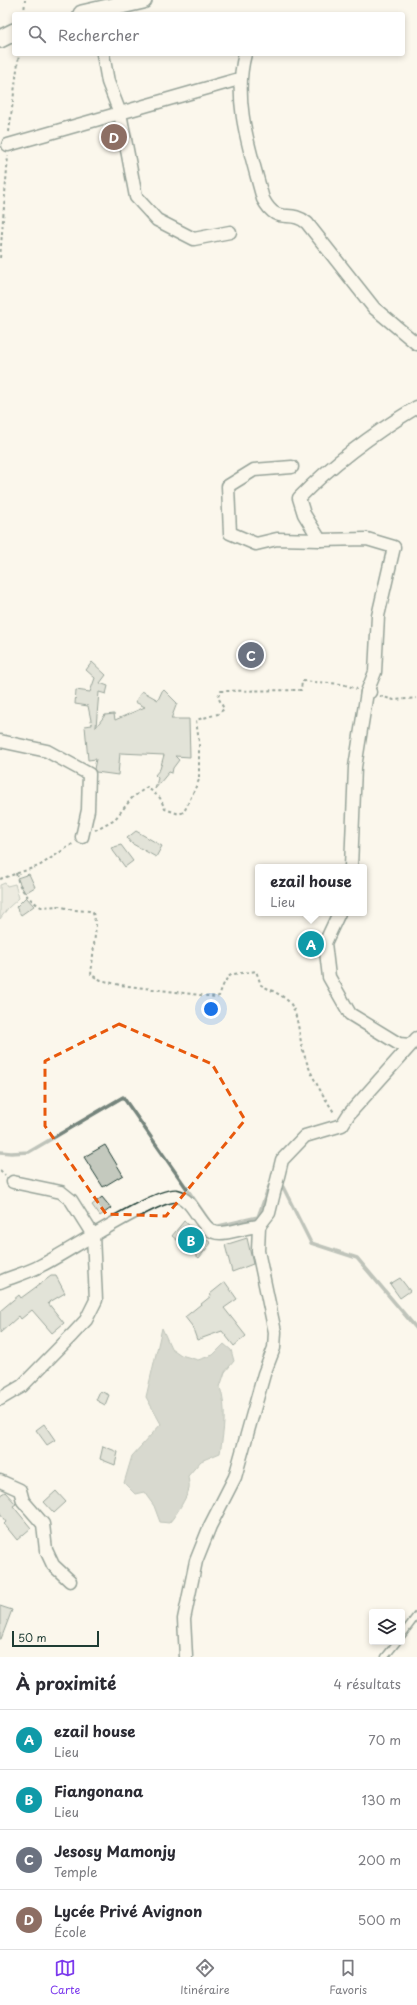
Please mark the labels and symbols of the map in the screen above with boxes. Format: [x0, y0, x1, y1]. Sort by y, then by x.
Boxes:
pin: D [101, 122, 127, 152]
pin: C [238, 640, 264, 670]
pin: A [298, 929, 324, 959]
your location [201, 999, 221, 1019]
pin: B [178, 1225, 204, 1255]
scale bar [12, 1629, 99, 1648]

